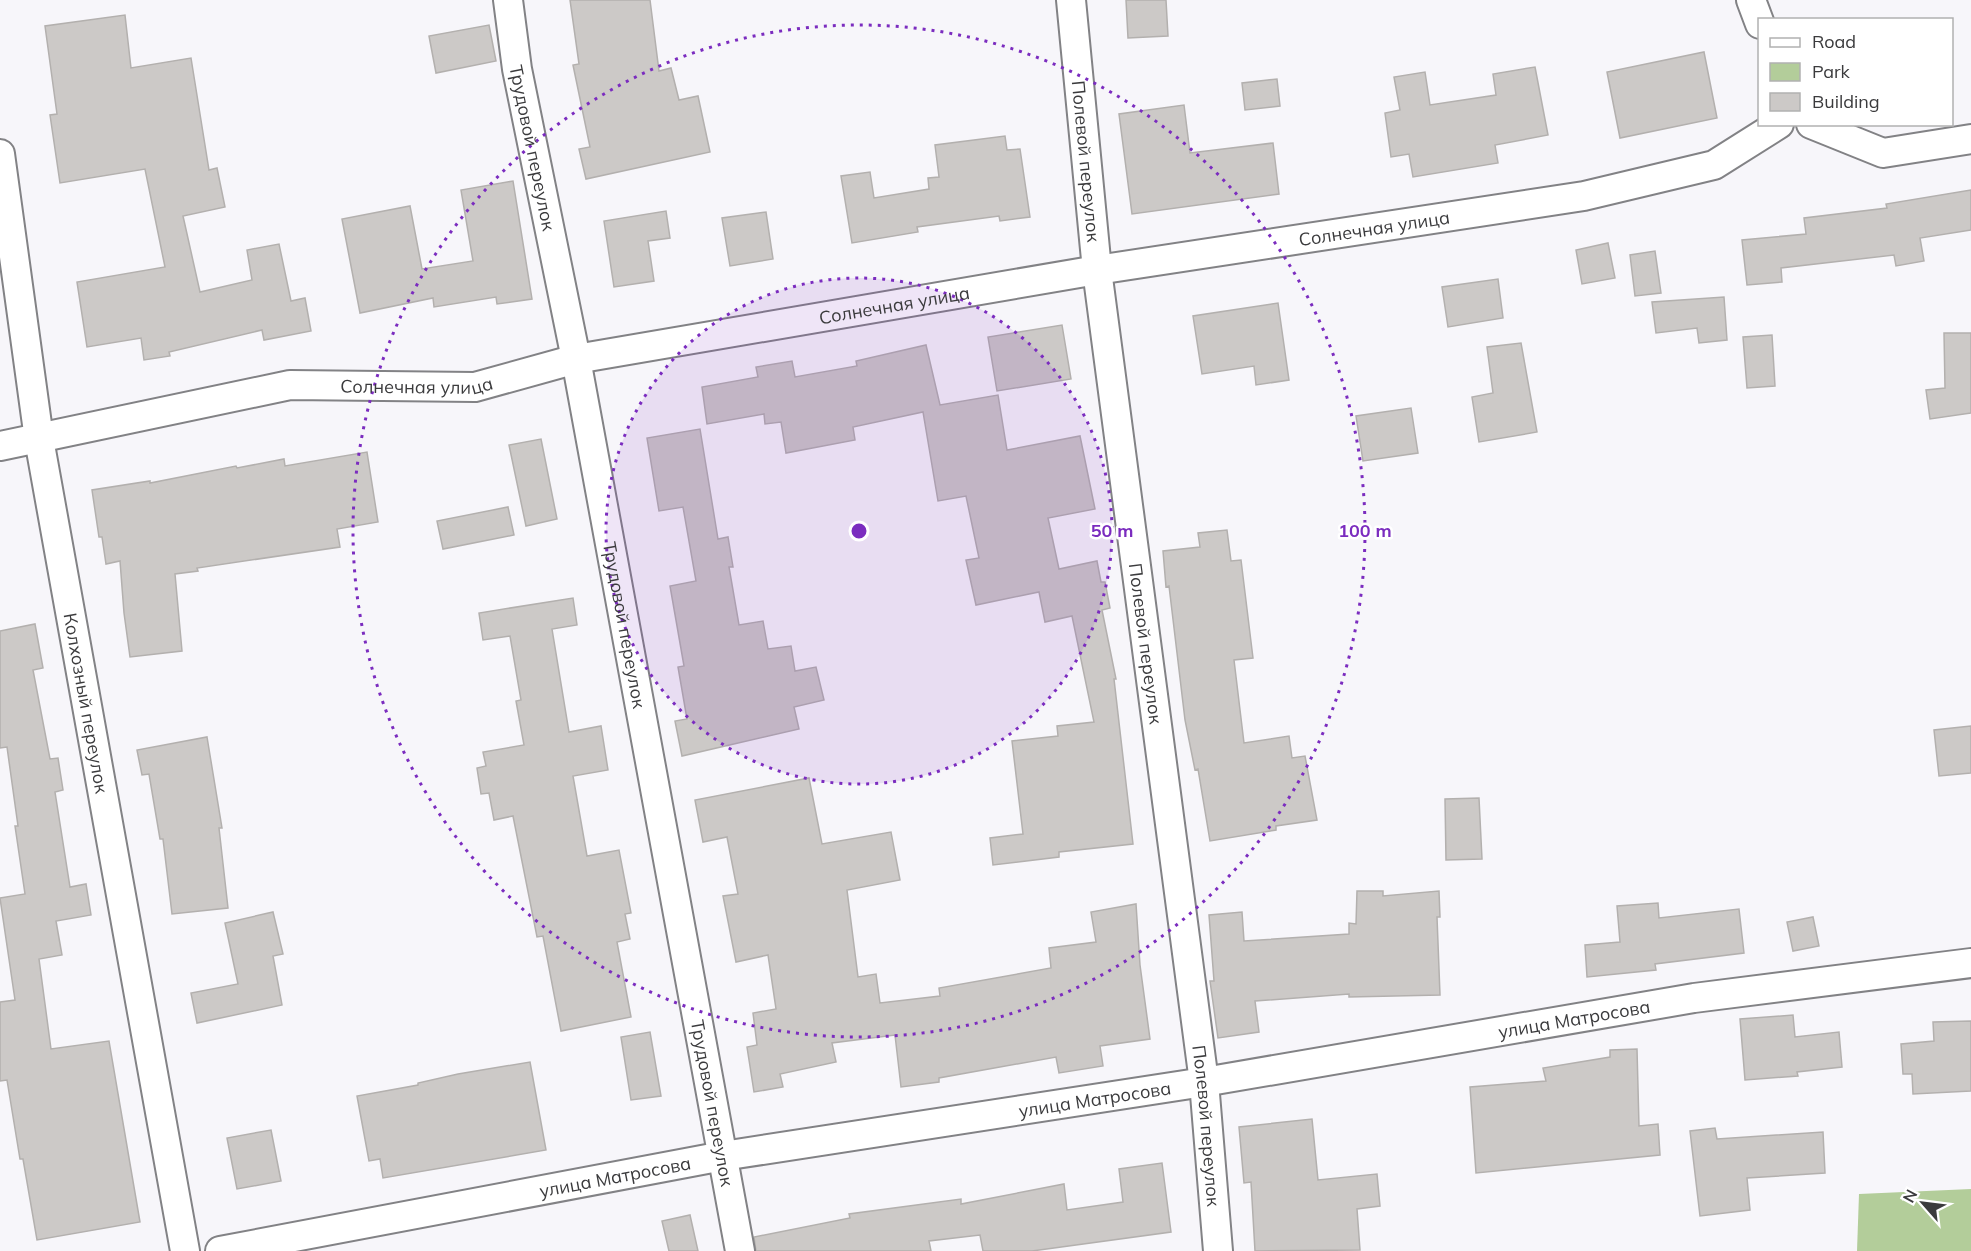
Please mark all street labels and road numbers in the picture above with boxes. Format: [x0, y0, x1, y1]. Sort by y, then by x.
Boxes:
street label: Трудовой переулок [505, 63, 561, 233]
street label: Полевой переулок [1067, 80, 1106, 243]
street label: Солнечная улица [1297, 205, 1451, 251]
street label: Солнечная улица [817, 280, 971, 329]
street label: Солнечная улица [340, 371, 495, 399]
street label: Трудовой переулок [598, 540, 652, 710]
street label: Полевой переулок [1124, 562, 1168, 726]
street label: Колхозный переулок [59, 611, 114, 795]
street label: улица Матросова [1496, 994, 1652, 1043]
street label: Трудовой переулок [686, 1018, 739, 1188]
street label: Полевой переулок [1188, 1044, 1226, 1208]
street label: улица Матросова [1017, 1076, 1173, 1122]
street label: улица Матросова [537, 1151, 693, 1202]

